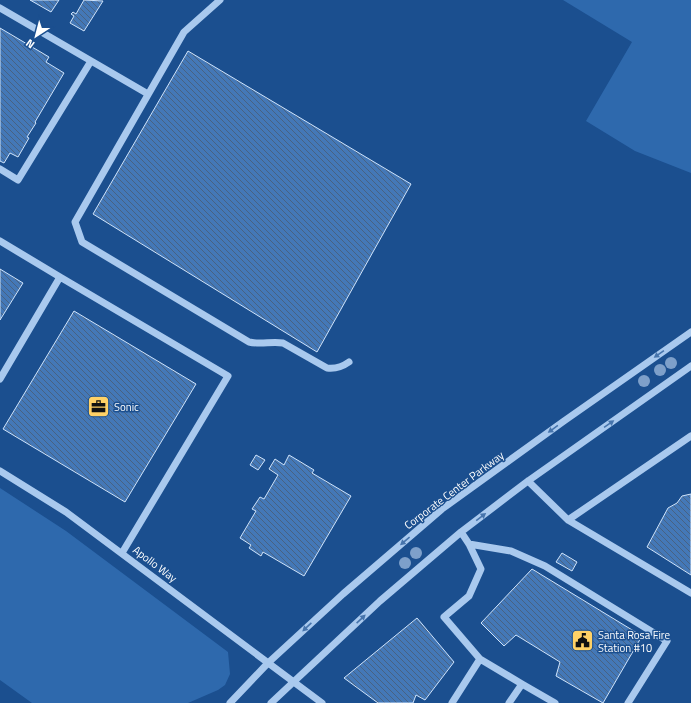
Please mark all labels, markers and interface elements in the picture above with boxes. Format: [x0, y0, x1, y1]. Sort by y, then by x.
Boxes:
north arrow [16, 16, 56, 56]
text: N [22, 35, 38, 53]
one-way arrow [654, 350, 664, 358]
office icon: Sonic [86, 394, 112, 420]
place label: Sonic [114, 399, 139, 415]
one-way arrow [604, 420, 614, 428]
one-way arrow [548, 425, 558, 433]
street label: Corporate Center Parkway [401, 447, 508, 533]
one-way arrow [476, 513, 487, 521]
one-way arrow [399, 537, 410, 546]
street label: Apollo Way [129, 542, 181, 586]
one-way arrow [356, 615, 365, 624]
one-way arrow [302, 622, 312, 632]
place label: Santa Rosa Fire Station #10 [598, 627, 671, 656]
public building icon: Santa Rosa Fire Station #10 [569, 628, 595, 654]

